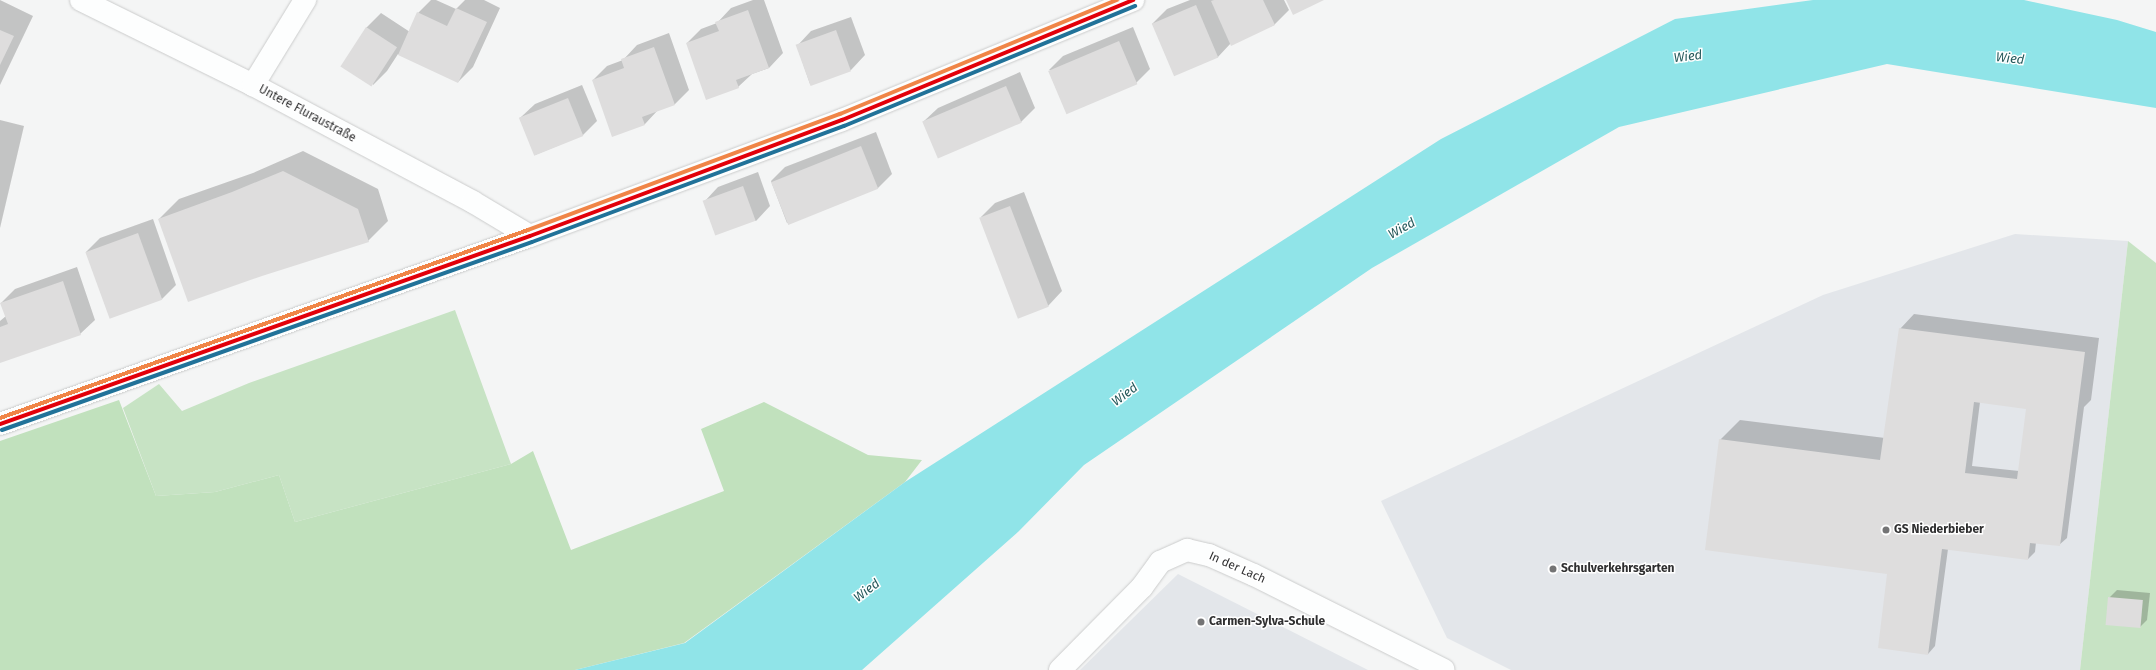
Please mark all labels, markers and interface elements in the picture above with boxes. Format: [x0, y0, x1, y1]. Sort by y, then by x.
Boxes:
water label: Wied [1673, 48, 1703, 66]
water label: Wied [1995, 50, 2025, 68]
street label: Untere Fluraustraße [256, 82, 358, 146]
water label: Wied [1386, 215, 1418, 243]
water label: Wied [1109, 380, 1141, 410]
place label: GS Niederbieber [1894, 523, 1984, 537]
marker: GS Niederbieber [1881, 525, 1891, 535]
street label: In der Lach [1206, 549, 1268, 587]
place label: Schulverkehrsgarten [1561, 562, 1675, 576]
marker: Schulverkehrsgarten [1548, 564, 1558, 574]
water label: Wied [851, 576, 883, 606]
place label: Carmen-Sylva-Schule [1209, 615, 1325, 629]
marker: Carmen-Sylva-Schule [1196, 617, 1206, 627]

